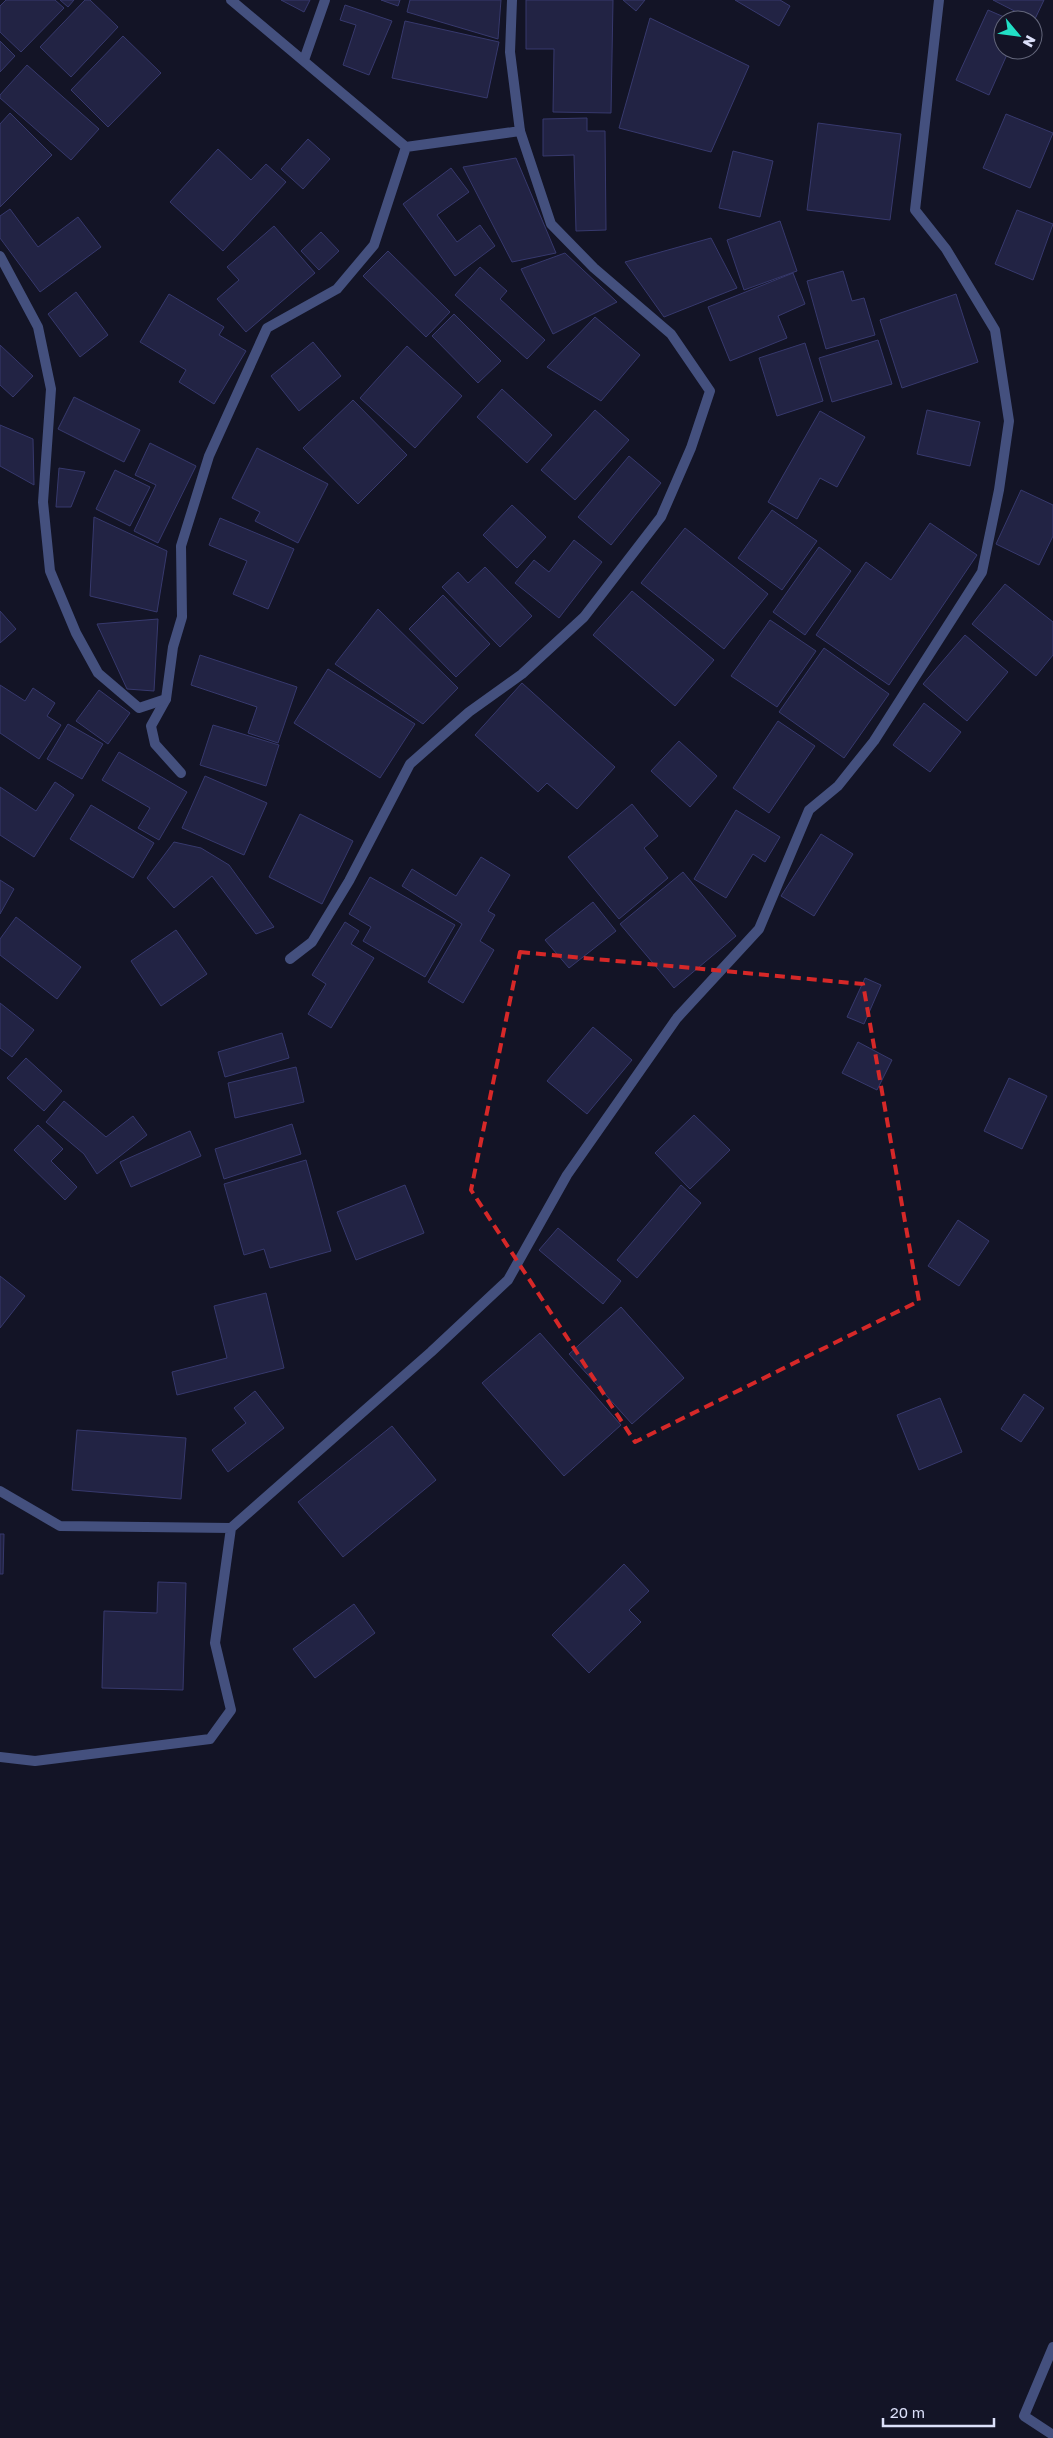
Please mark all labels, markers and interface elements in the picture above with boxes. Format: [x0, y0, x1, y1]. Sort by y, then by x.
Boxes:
north arrow [993, 10, 1043, 60]
text: N [1020, 33, 1040, 50]
scale bar [883, 2396, 994, 2428]
text: 20 m [890, 2403, 925, 2421]

